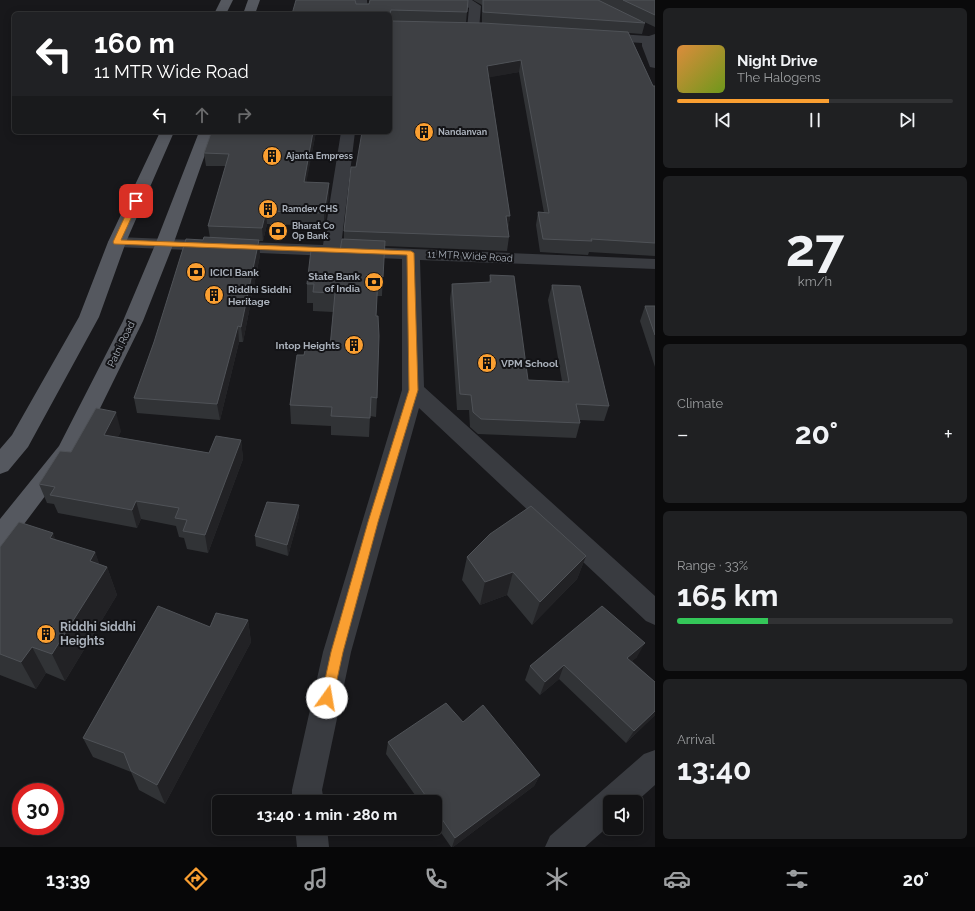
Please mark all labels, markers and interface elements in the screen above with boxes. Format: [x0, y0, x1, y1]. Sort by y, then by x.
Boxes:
text: 160 m [94, 27, 175, 60]
icon: left [28, 28, 80, 80]
text: Night Drive [737, 52, 817, 70]
text: 11 MTR Wide Road [94, 61, 249, 82]
text: The Halogens [737, 70, 821, 85]
icon: left [149, 104, 171, 126]
icon: ahead [191, 104, 213, 126]
icon: right [233, 104, 255, 126]
icon: previous [712, 109, 734, 131]
icon: pause [804, 109, 826, 131]
icon: next [896, 109, 918, 131]
building icon: Nandanvan [413, 121, 435, 143]
place label: Nandanvan [438, 127, 487, 137]
building icon: Ajanta Empress [261, 145, 283, 167]
place label: Ajanta Empress [286, 151, 353, 161]
pin [119, 184, 153, 218]
icon: arrive [125, 190, 147, 212]
building icon: Ramdev CHS [257, 198, 279, 220]
place label: Ramdev CHS [282, 204, 338, 214]
text: 27 [786, 217, 844, 278]
bank icon: Bharat Co Op Bank [267, 220, 289, 242]
place label: Bharat Co Op Bank [292, 221, 335, 241]
street label: 11 MTR Wide Road [427, 248, 513, 264]
bank icon: ICICI Bank [185, 261, 207, 283]
place label: ICICI Bank [210, 267, 259, 278]
place label: State Bank of India [308, 271, 360, 294]
bank icon: State Bank of India [363, 271, 385, 293]
text: km/h [798, 274, 832, 289]
building icon: Riddhi Siddhi Heritage [203, 284, 225, 306]
place label: Riddhi Siddhi Heritage [228, 284, 291, 307]
street label: Patni Road [105, 319, 137, 369]
building icon: Intop Heights [343, 334, 365, 356]
place label: Intop Heights [276, 340, 340, 351]
building icon: VPM School [476, 352, 498, 374]
place label: VPM School [501, 358, 559, 369]
text: Climate [677, 396, 723, 411]
text: 20° [795, 416, 838, 451]
text: − [677, 421, 689, 447]
text: + [944, 421, 953, 447]
text: Range · 33% [677, 558, 748, 573]
text: 165 km [677, 578, 779, 613]
place label: Riddhi Siddhi Heights [60, 620, 136, 648]
building icon: Riddhi Siddhi Heights [35, 623, 57, 645]
position arrow [306, 677, 348, 719]
text: Arrival [677, 732, 715, 747]
text: 13:40 [677, 752, 752, 787]
speed limit sign: 30 [12, 783, 64, 835]
map controls [603, 795, 643, 835]
button: sound [603, 795, 643, 835]
text: 13:40 · 1 min · 280 m [257, 806, 397, 824]
icon: directions [182, 865, 210, 893]
icon: music [302, 865, 330, 893]
icon: phone [422, 865, 450, 893]
icon: climate [543, 865, 571, 893]
icon: car [663, 865, 691, 893]
icon: filters [783, 865, 811, 893]
text: 13:39 [46, 869, 90, 890]
text: 20° [903, 869, 929, 890]

